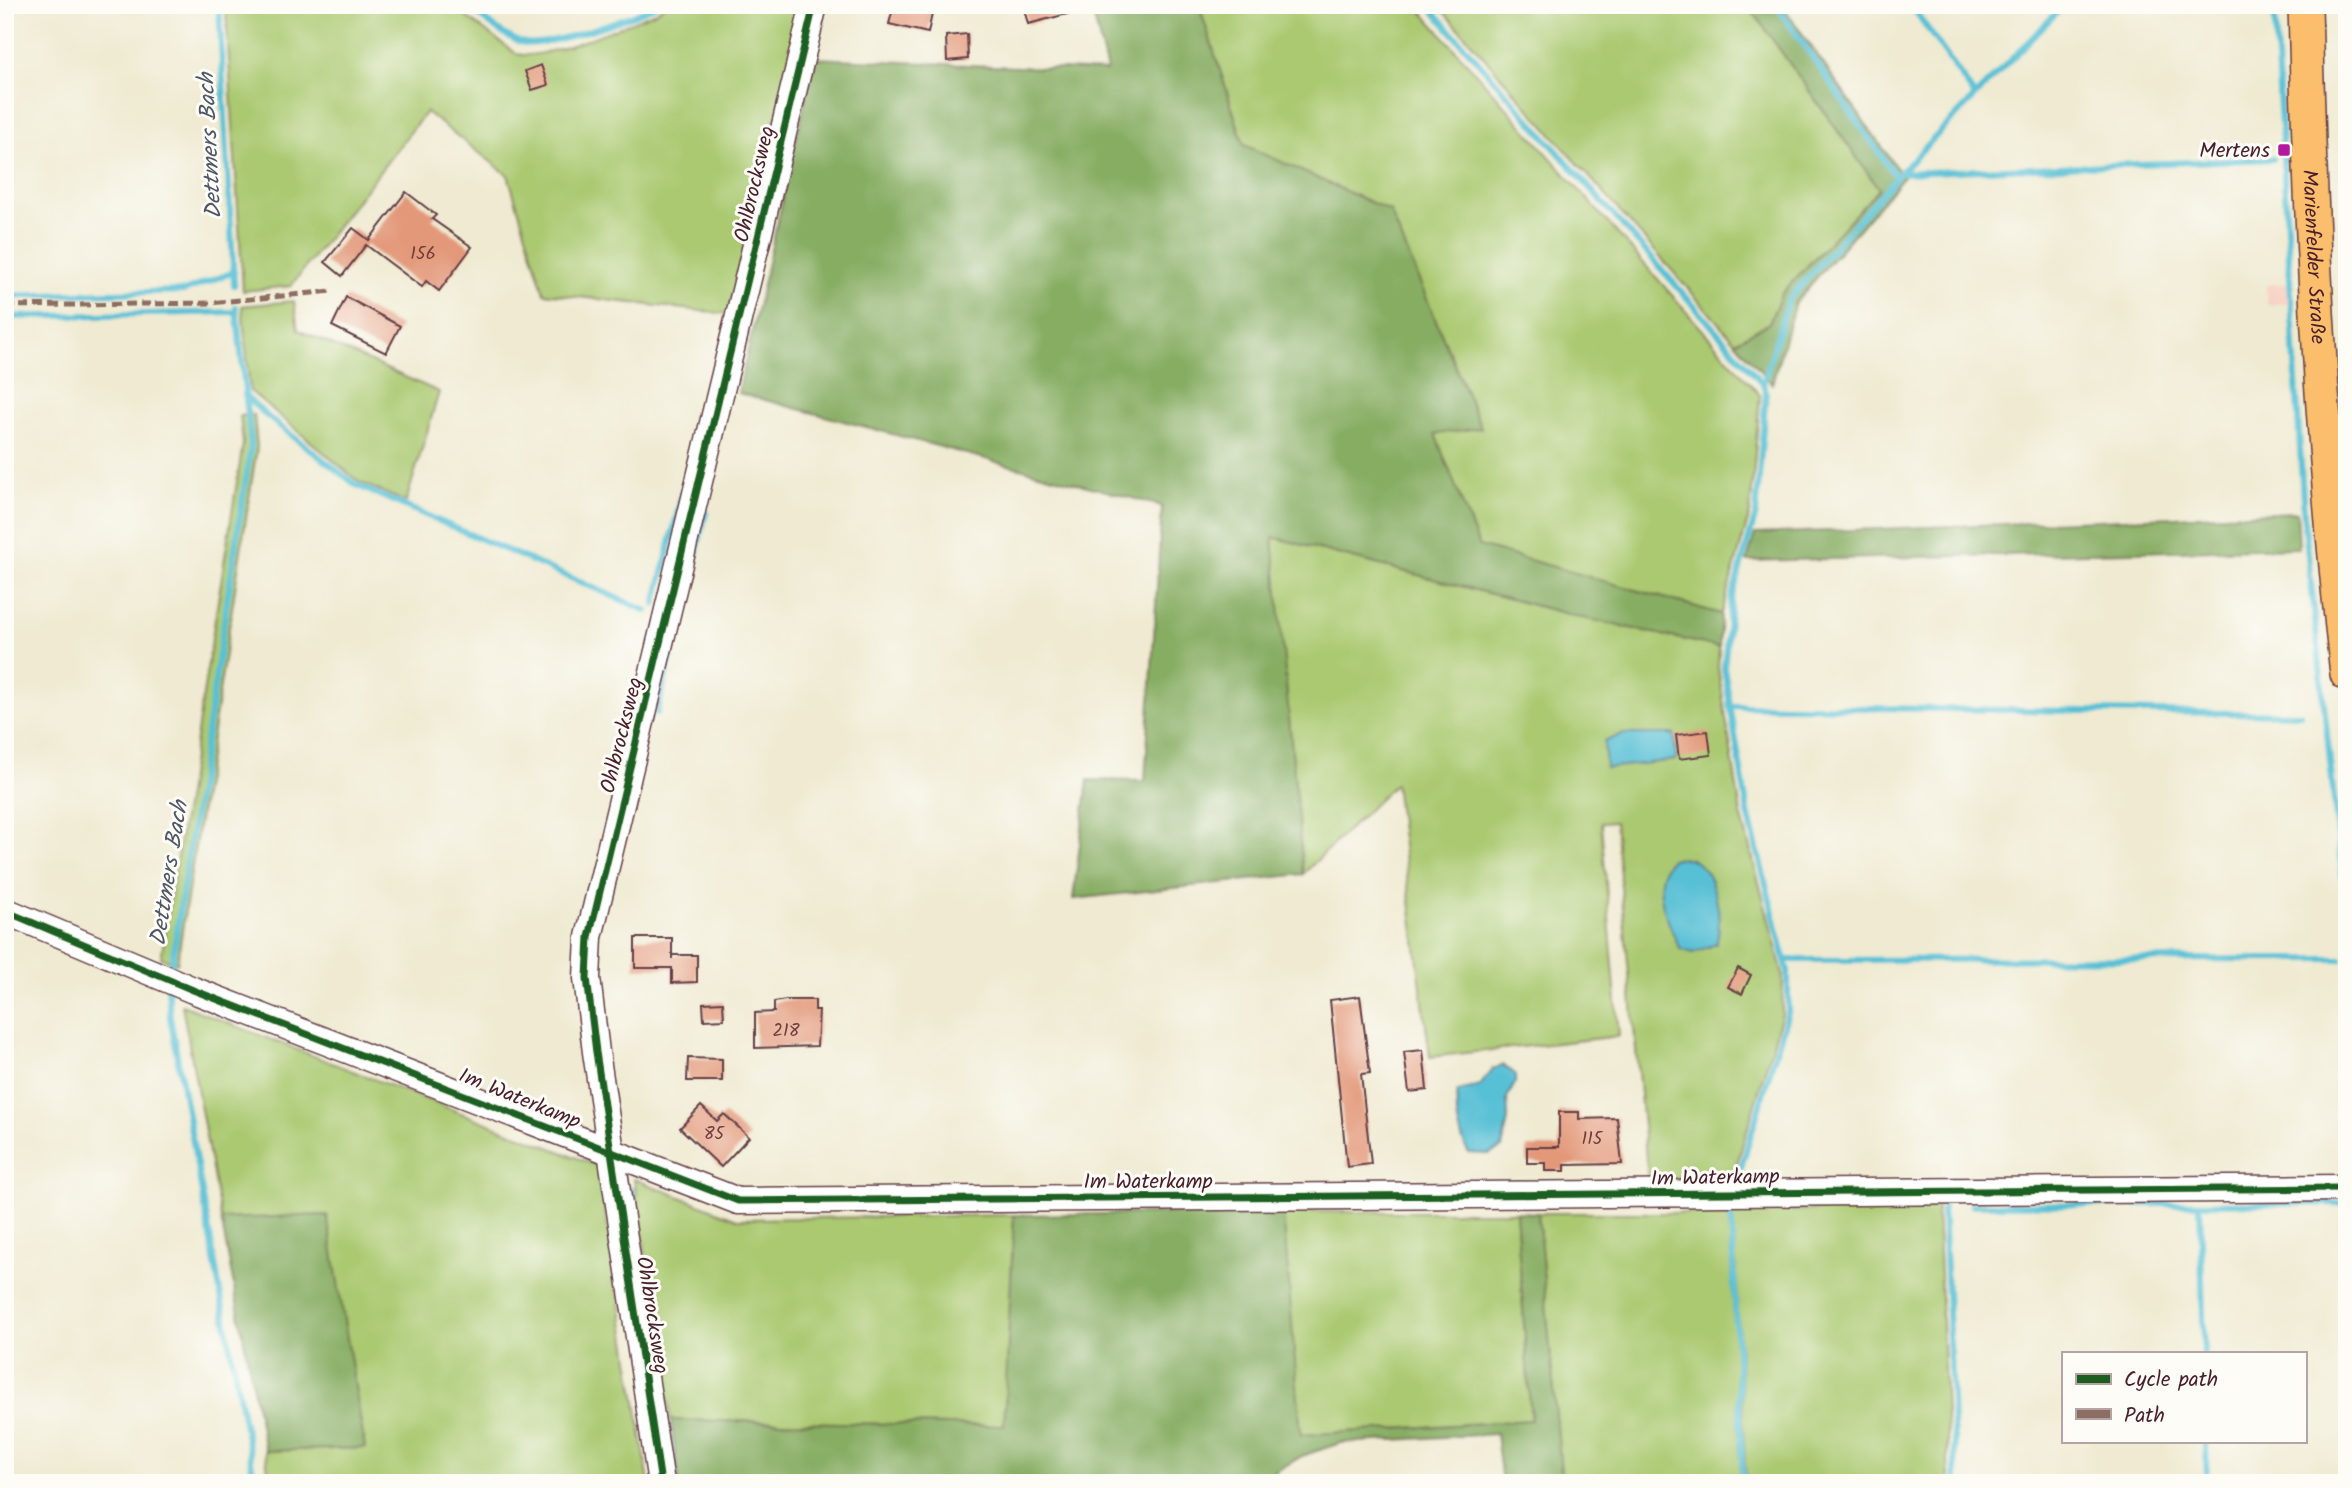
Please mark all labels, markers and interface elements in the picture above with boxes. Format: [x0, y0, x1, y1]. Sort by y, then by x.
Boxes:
water label: Dettmers Bach [189, 70, 233, 220]
street label: Ohlbrocksweg [726, 123, 785, 246]
place label: Mertens [2199, 135, 2270, 168]
marker: Mertens [2276, 142, 2292, 158]
street label: Marienfelder Straße [2292, 169, 2334, 346]
house number: 156 [410, 240, 436, 269]
street label: Ohlbrocksweg [592, 674, 653, 797]
water label: Dettmers Bach [141, 797, 199, 948]
house number: 218 [773, 1017, 800, 1046]
street label: Im Waterkamp [453, 1060, 585, 1139]
house number: 85 [704, 1120, 726, 1149]
house number: 115 [1582, 1125, 1604, 1154]
street label: Im Waterkamp [1650, 1161, 1780, 1196]
street label: Im Waterkamp [1084, 1166, 1212, 1199]
street label: Ohlbrocksweg [626, 1254, 677, 1376]
legend [2062, 1352, 2306, 1442]
text: Cycle path [2124, 1364, 2218, 1397]
text: Path [2124, 1400, 2165, 1433]

